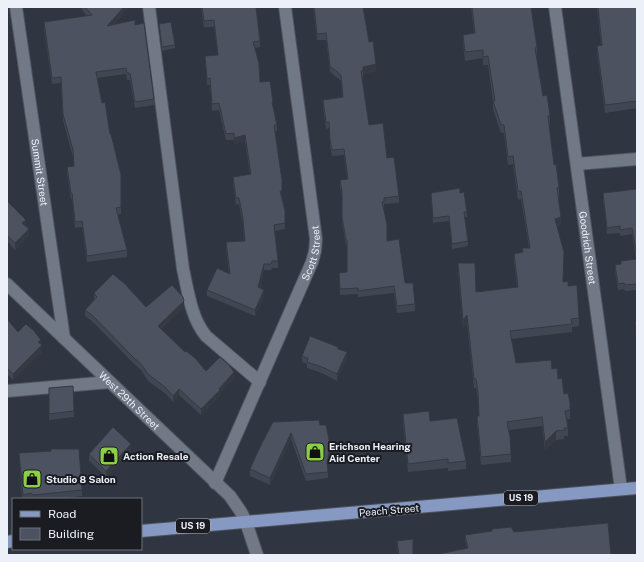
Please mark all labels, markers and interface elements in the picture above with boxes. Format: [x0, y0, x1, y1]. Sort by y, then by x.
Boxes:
street label: Summit Street [29, 138, 51, 207]
street label: Goodrich Street [577, 210, 599, 285]
street label: Scott Street [299, 225, 322, 282]
street label: West 29th Street [97, 369, 163, 432]
place label: Erichson Hearing Aid Center [329, 440, 411, 464]
shop icon: Erichson Hearing Aid Center [304, 441, 326, 463]
shop icon: Action Resale [98, 445, 120, 467]
place label: Action Resale [123, 450, 189, 462]
shop icon: Studio 8 Salon [21, 468, 43, 490]
place label: Studio 8 Salon [46, 473, 116, 485]
road number: US 19 [504, 491, 538, 505]
legend [12, 498, 142, 550]
street label: Peach Street [358, 501, 420, 519]
text: Road [48, 507, 76, 521]
road number: US 19 [176, 519, 210, 533]
text: Building [48, 527, 94, 541]

